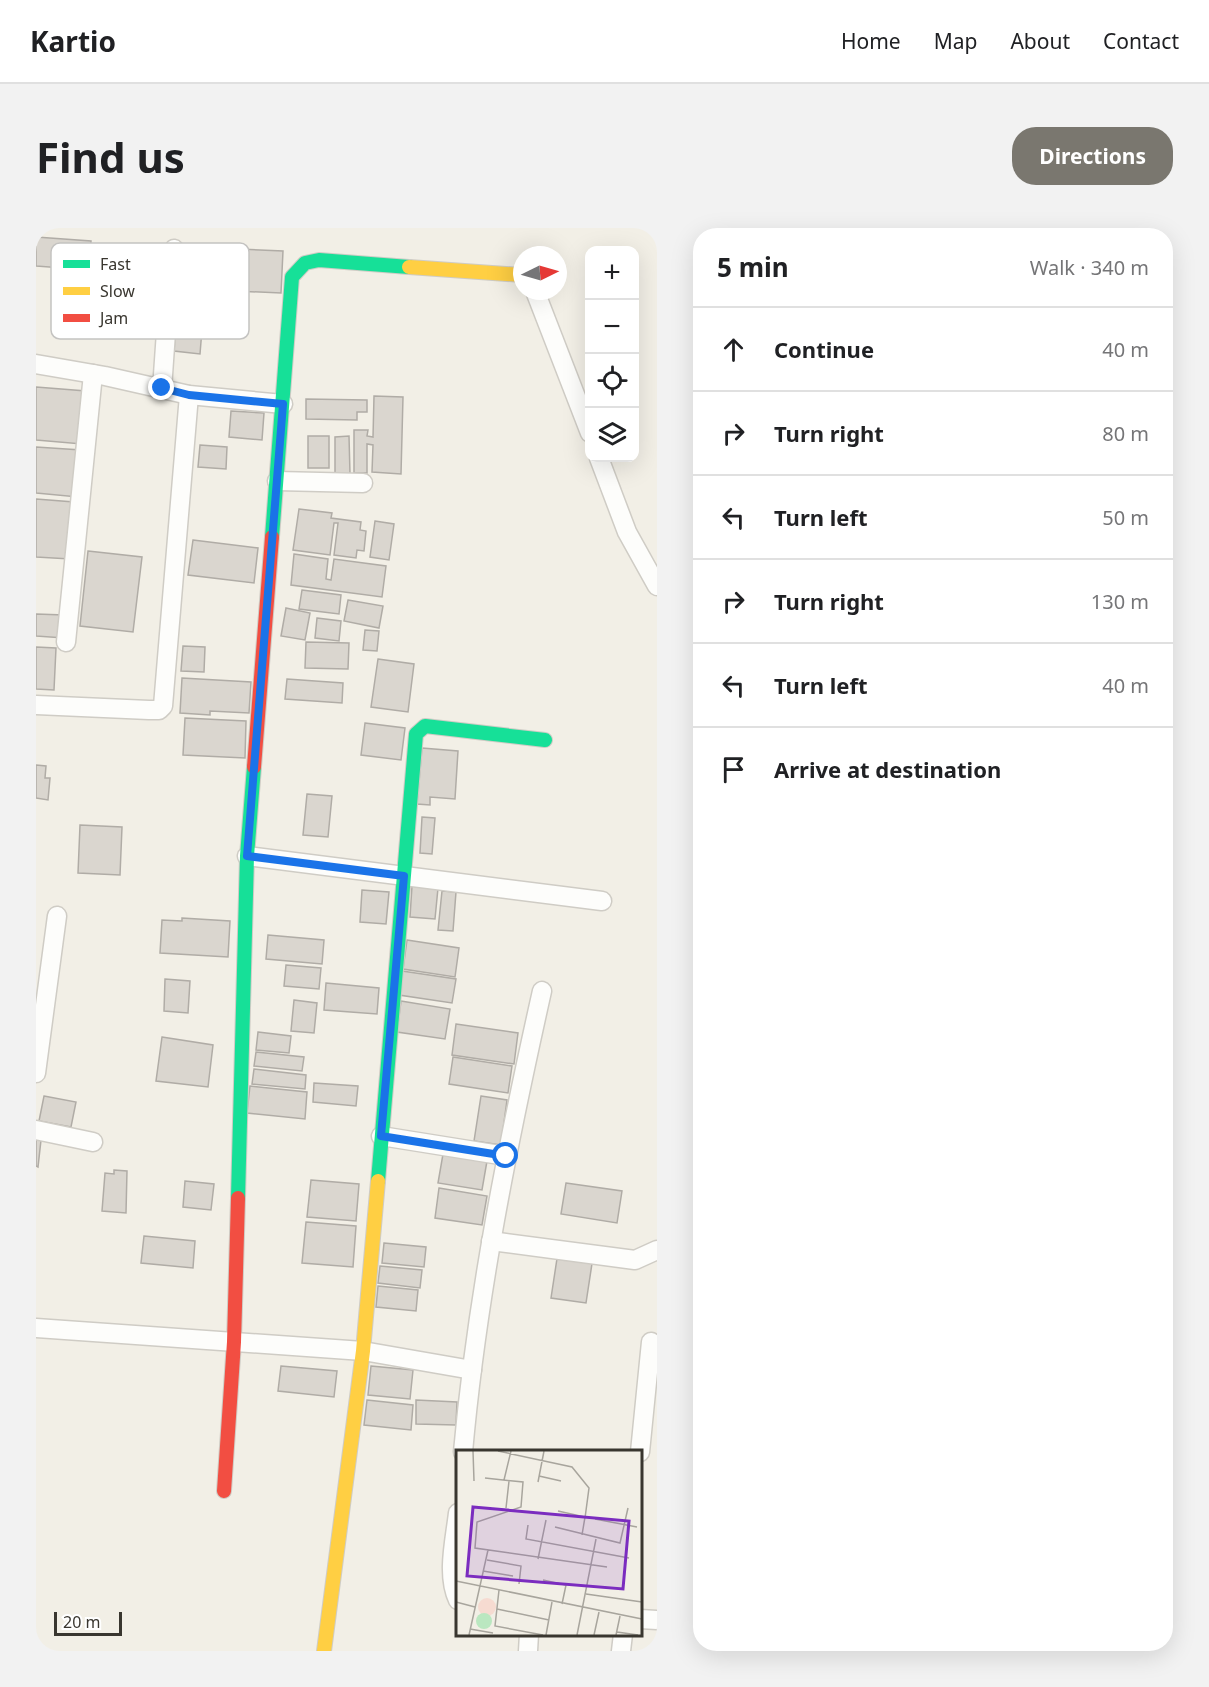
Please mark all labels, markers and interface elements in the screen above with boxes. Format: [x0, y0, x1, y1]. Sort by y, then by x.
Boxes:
text: Kartio [30, 22, 116, 60]
text: Home [841, 27, 901, 55]
text: Map [934, 27, 977, 55]
text: About [1010, 27, 1070, 55]
text: Contact [1103, 27, 1179, 55]
button: Directions [1012, 127, 1173, 185]
text: Find us [36, 128, 185, 185]
legend [51, 243, 249, 339]
north arrow [513, 246, 567, 300]
map controls [585, 246, 639, 462]
button: + [585, 246, 639, 300]
text: 5 min [717, 249, 789, 285]
text: Fast [100, 253, 131, 275]
text: Walk · 340 m [1030, 254, 1149, 281]
text: Slow [100, 280, 135, 302]
button: − [585, 300, 639, 354]
text: Jam [98, 307, 128, 329]
icon: ahead [717, 333, 750, 366]
text: Continue [774, 334, 874, 364]
text: 40 m [1102, 336, 1149, 363]
button: locate [585, 354, 639, 408]
route end [148, 374, 174, 400]
button: layers [585, 408, 639, 462]
icon: right [717, 417, 750, 450]
text: Turn right [774, 418, 884, 448]
text: 80 m [1102, 420, 1149, 447]
icon: left [717, 501, 750, 534]
text: Turn left [774, 502, 868, 532]
text: 50 m [1102, 504, 1149, 531]
icon: right [717, 585, 750, 618]
text: Turn right [774, 586, 884, 616]
text: 130 m [1091, 588, 1149, 615]
icon: left [717, 669, 750, 702]
text: Turn left [774, 670, 868, 700]
text: 40 m [1102, 672, 1149, 699]
icon: arrive [717, 753, 750, 786]
text: Arrive at destination [774, 754, 1001, 784]
route start [492, 1142, 518, 1168]
inset map [456, 1450, 642, 1636]
scale bar [54, 1609, 122, 1636]
text: 20 m [63, 1611, 100, 1633]

